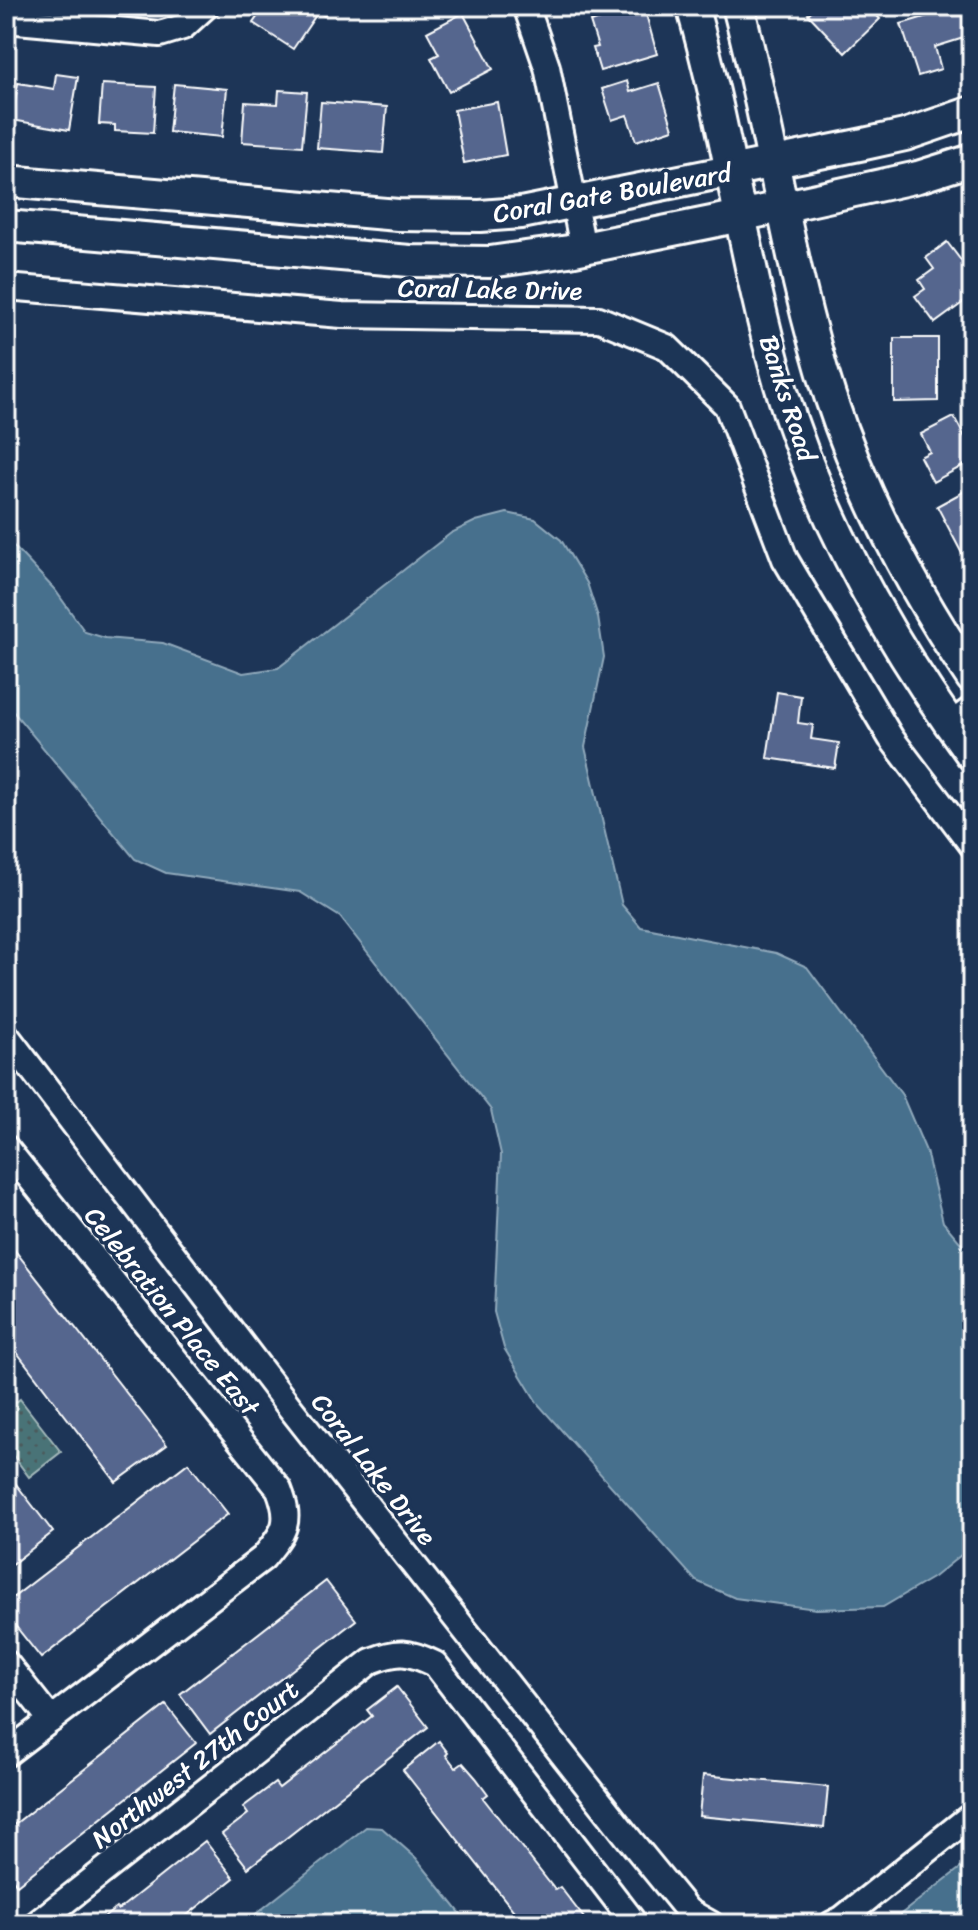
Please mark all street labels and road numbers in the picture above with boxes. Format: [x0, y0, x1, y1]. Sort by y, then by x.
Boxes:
street label: Coral Gate Boulevard [489, 149, 737, 237]
street label: Coral Lake Drive [397, 264, 583, 314]
street label: Banks Road [746, 329, 831, 469]
street label: Celebration Place East [72, 1196, 273, 1428]
street label: Coral Lake Drive [299, 1382, 449, 1556]
street label: Northwest 27th Court [81, 1668, 309, 1860]

